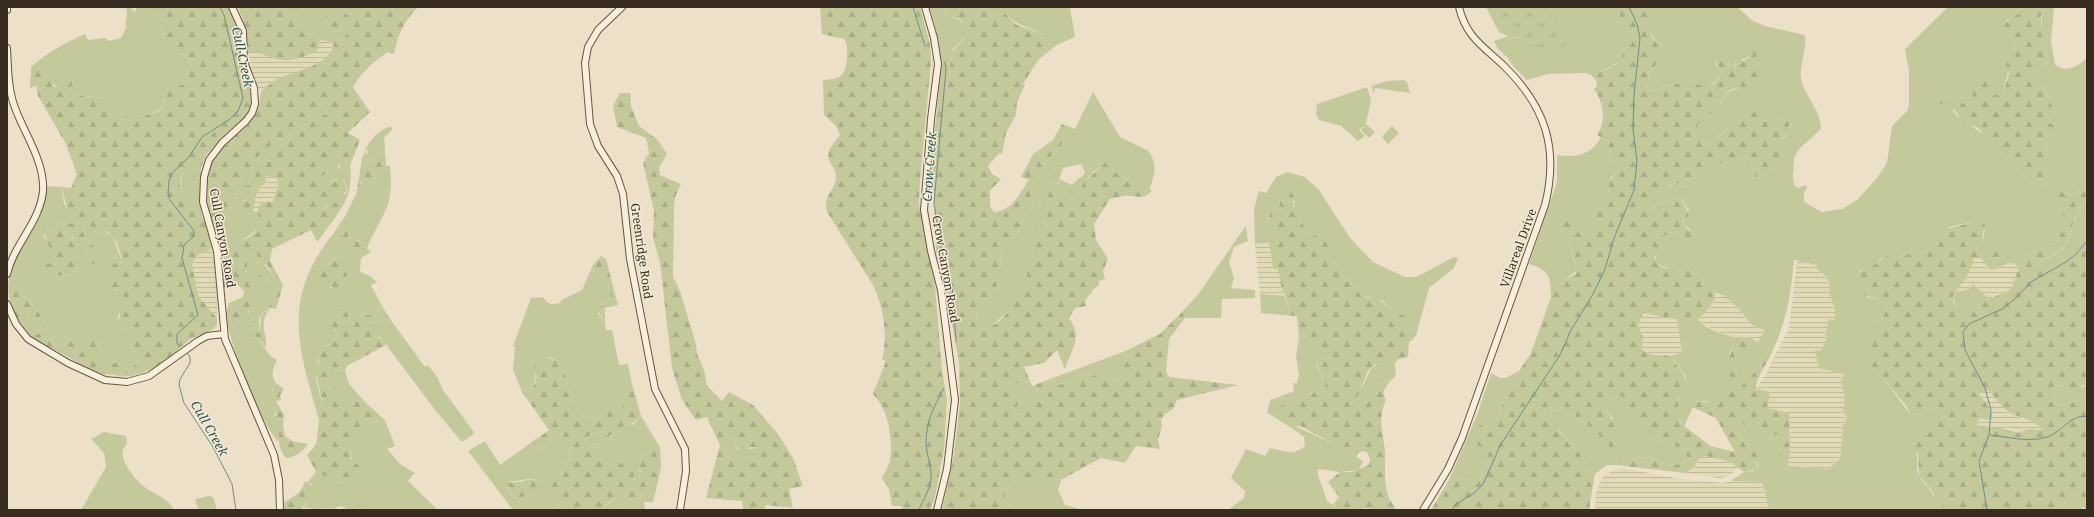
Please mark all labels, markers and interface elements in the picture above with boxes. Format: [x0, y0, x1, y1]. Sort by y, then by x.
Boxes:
water label: Cull Creek [228, 25, 258, 89]
water label: Crow Creek [918, 131, 940, 202]
street label: Cull Canyon Road [206, 187, 240, 290]
street label: Greenridge Road [627, 202, 657, 301]
street label: Villareal Drive [1496, 206, 1540, 290]
street label: Crow Canyon Road [928, 214, 964, 325]
water label: Cull Creek [187, 397, 233, 460]

